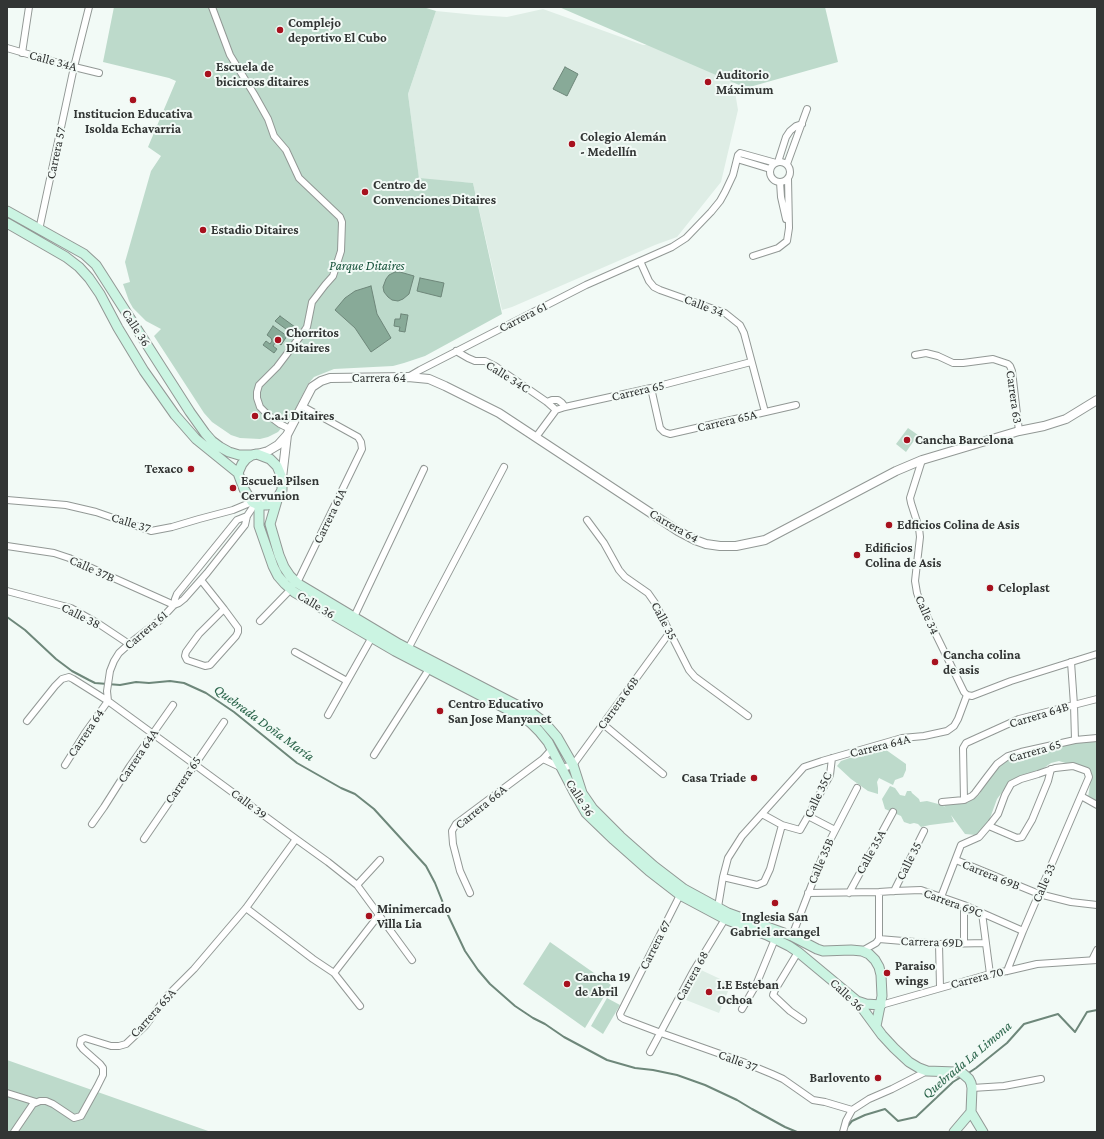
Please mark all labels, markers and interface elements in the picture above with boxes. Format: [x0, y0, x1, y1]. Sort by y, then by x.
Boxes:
place label: Complejo deportivo El Cubo [288, 15, 387, 46]
marker: Complejo deportivo El Cubo [275, 25, 285, 35]
street label: Calle 34A [27, 47, 79, 75]
place label: Escuela de bicicross ditaires [216, 59, 309, 90]
place label: Auditorio Máximum [716, 67, 773, 98]
marker: Escuela de bicicross ditaires [203, 69, 213, 79]
marker: Auditorio Máximum [703, 77, 713, 87]
marker: Institucion Educativa Isolda Echavarria [128, 95, 138, 105]
place label: Institucion Educativa Isolda Echavarria [74, 106, 192, 137]
street label: Carrera 57 [43, 126, 69, 180]
place label: Colegio Alemán - Medellín [580, 129, 666, 160]
marker: Colegio Alemán - Medellín [567, 139, 577, 149]
place label: Centro de Convenciones Ditaires [373, 177, 496, 208]
marker: Centro de Convenciones Ditaires [360, 187, 370, 197]
place label: Estadio Ditaires [211, 222, 298, 238]
marker: Estadio Ditaires [198, 225, 208, 235]
park label: Parque Ditaires [329, 258, 405, 274]
street label: Calle 34 [682, 291, 726, 321]
street label: Carrera 61 [496, 298, 550, 336]
street label: Calle 36 [118, 306, 154, 350]
place label: Chorritos Ditaires [286, 325, 339, 356]
marker: Chorritos Ditaires [273, 335, 283, 345]
street label: Calle 34C [483, 357, 533, 397]
street label: Carrera 63 [1003, 369, 1025, 425]
street label: Carrera 64 [352, 370, 406, 386]
street label: Carrera 65 [610, 377, 666, 405]
street label: Carrera 65A [696, 407, 758, 435]
place label: C.a.i Ditaires [263, 408, 334, 424]
marker: C.a.i Ditaires [250, 411, 260, 421]
place label: Cancha Barcelona [915, 432, 1014, 448]
marker: Cancha Barcelona [902, 435, 912, 445]
place label: Texaco [145, 461, 183, 477]
marker: Texaco [186, 464, 196, 474]
place label: Escuela Pilsen Cervunion [241, 473, 319, 504]
marker: Escuela Pilsen Cervunion [228, 483, 238, 493]
street label: Carrera 61A [310, 486, 350, 546]
street label: Carrera 64 [647, 506, 701, 546]
street label: Calle 37 [109, 510, 153, 536]
place label: Edficios Colina de Asis [897, 517, 1019, 533]
marker: Edficios Colina de Asis [884, 520, 894, 530]
place label: Edificios Colina de Asis [865, 540, 941, 571]
marker: Edificios Colina de Asis [852, 550, 862, 560]
street label: Calle 37B [67, 552, 117, 586]
place label: Celoplast [998, 580, 1050, 596]
marker: Celoplast [985, 583, 995, 593]
street label: Calle 36 [294, 588, 338, 622]
street label: Calle 34 [911, 593, 943, 637]
street label: Calle 35 [648, 599, 680, 643]
street label: Calle 38 [59, 600, 103, 632]
street label: Carrera 61 [121, 607, 171, 653]
place label: Cancha colina de asis [943, 647, 1021, 678]
marker: Cancha colina de asis [930, 657, 940, 667]
street label: Carrera 66B [594, 674, 642, 732]
water label: Quebrada Doña María [211, 681, 317, 765]
place label: Centro Educativo San Jose Manyanet [448, 696, 551, 727]
street label: Carrera 64B [1007, 699, 1071, 731]
street label: Carrera 64 [64, 706, 108, 760]
marker: Centro Educativo San Jose Manyanet [435, 706, 445, 716]
street label: Carrera 64A [114, 726, 162, 786]
street label: Carrera 64A [848, 731, 912, 761]
street label: Carrera 65 [1007, 736, 1063, 766]
street label: Carrera 65 [162, 753, 204, 807]
place label: Casa Triade [681, 770, 746, 786]
street label: Calle 35C [801, 770, 835, 820]
marker: Casa Triade [749, 773, 759, 783]
street label: Calle 36 [562, 776, 598, 820]
street label: Carrera 66A [452, 782, 510, 832]
street label: Calle 39 [228, 785, 270, 823]
street label: Calle 35A [853, 827, 889, 877]
street label: Calle 35B [804, 836, 838, 886]
street label: Calle 35 [893, 839, 925, 883]
street label: Carrera 69B [960, 856, 1022, 894]
street label: Calle 33 [1029, 861, 1059, 905]
street label: Carrera 69C [921, 885, 985, 921]
marker: Inglesia San Gabriel arcangel [770, 898, 780, 908]
place label: Minimercado Villa Lia [377, 901, 451, 932]
place label: Inglesia San Gabriel arcangel [730, 909, 820, 940]
marker: Minimercado Villa Lia [364, 911, 374, 921]
street label: Carrera 67 [636, 918, 674, 972]
street label: Carrera 69D [900, 933, 964, 951]
street label: Carrera 68 [672, 948, 712, 1004]
place label: Paraiso wings [895, 958, 935, 989]
street label: Carrera 70 [949, 964, 1005, 992]
marker: Paraiso wings [882, 968, 892, 978]
place label: Cancha 19 de Abril [575, 969, 631, 1000]
street label: Calle 36 [827, 975, 867, 1015]
place label: I.E Esteban Ochoa [717, 977, 779, 1008]
marker: Cancha 19 de Abril [562, 979, 572, 989]
street label: Carrera 65A [127, 985, 179, 1041]
marker: I.E Esteban Ochoa [704, 987, 714, 997]
water label: Quebrada La Limona [919, 1018, 1015, 1102]
street label: Calle 37 [716, 1047, 760, 1075]
place label: Barlovento [810, 1070, 870, 1086]
marker: Barlovento [873, 1073, 883, 1083]

